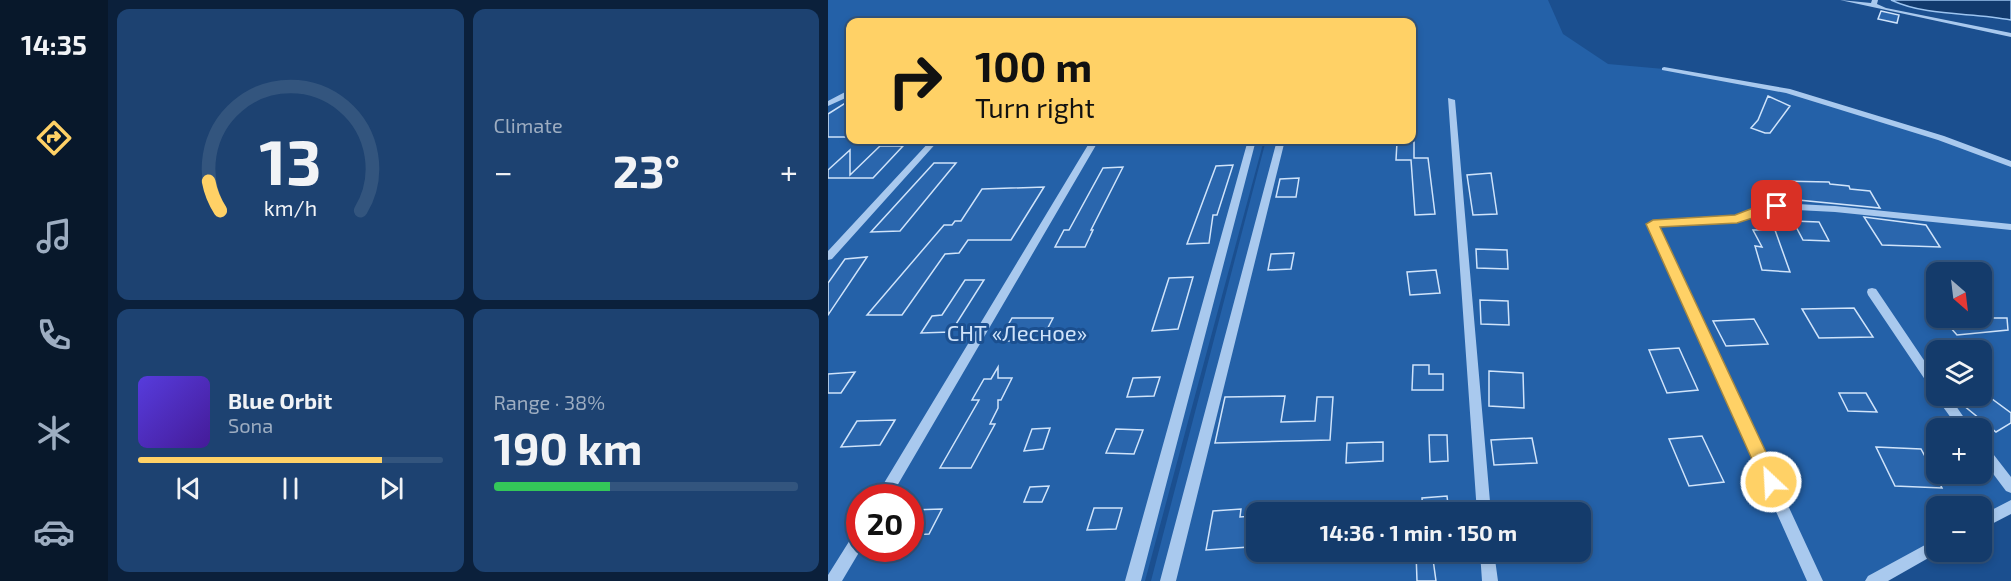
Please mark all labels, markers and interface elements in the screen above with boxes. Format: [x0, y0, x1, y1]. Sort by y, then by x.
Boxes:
text: 14:35 [21, 28, 87, 60]
text: 100 m [975, 40, 1092, 90]
icon: right [876, 42, 954, 120]
text: Turn right [975, 91, 1095, 123]
text: Climate [494, 113, 563, 137]
icon: directions [33, 117, 75, 159]
text: 13 [259, 123, 321, 198]
text: 23° [613, 143, 680, 197]
text: − [494, 151, 513, 191]
text: + [780, 151, 798, 191]
pin [1751, 180, 1802, 231]
icon: arrive [1760, 189, 1793, 222]
text: km/h [264, 196, 317, 221]
icon: music [33, 215, 75, 257]
north arrow [1926, 262, 1992, 328]
map controls [1926, 262, 1992, 562]
icon: phone [33, 314, 75, 356]
park label: СНТ «Лесное» [947, 319, 1087, 345]
button: layers [1926, 340, 1992, 406]
text: Blue Orbit [228, 387, 332, 413]
text: Range · 38% [494, 390, 605, 414]
icon: climate [33, 412, 75, 454]
text: Sona [228, 413, 273, 437]
button: + [1926, 418, 1992, 484]
text: 190 km [494, 420, 642, 474]
position arrow [1739, 450, 1803, 514]
icon: previous [172, 472, 205, 505]
icon: pause [274, 472, 307, 505]
icon: next [375, 472, 408, 505]
speed limit sign: 20 [846, 484, 924, 562]
button: − [1926, 496, 1992, 562]
icon: car [33, 511, 75, 553]
text: 14:36 · 1 min · 150 m [1320, 519, 1517, 545]

